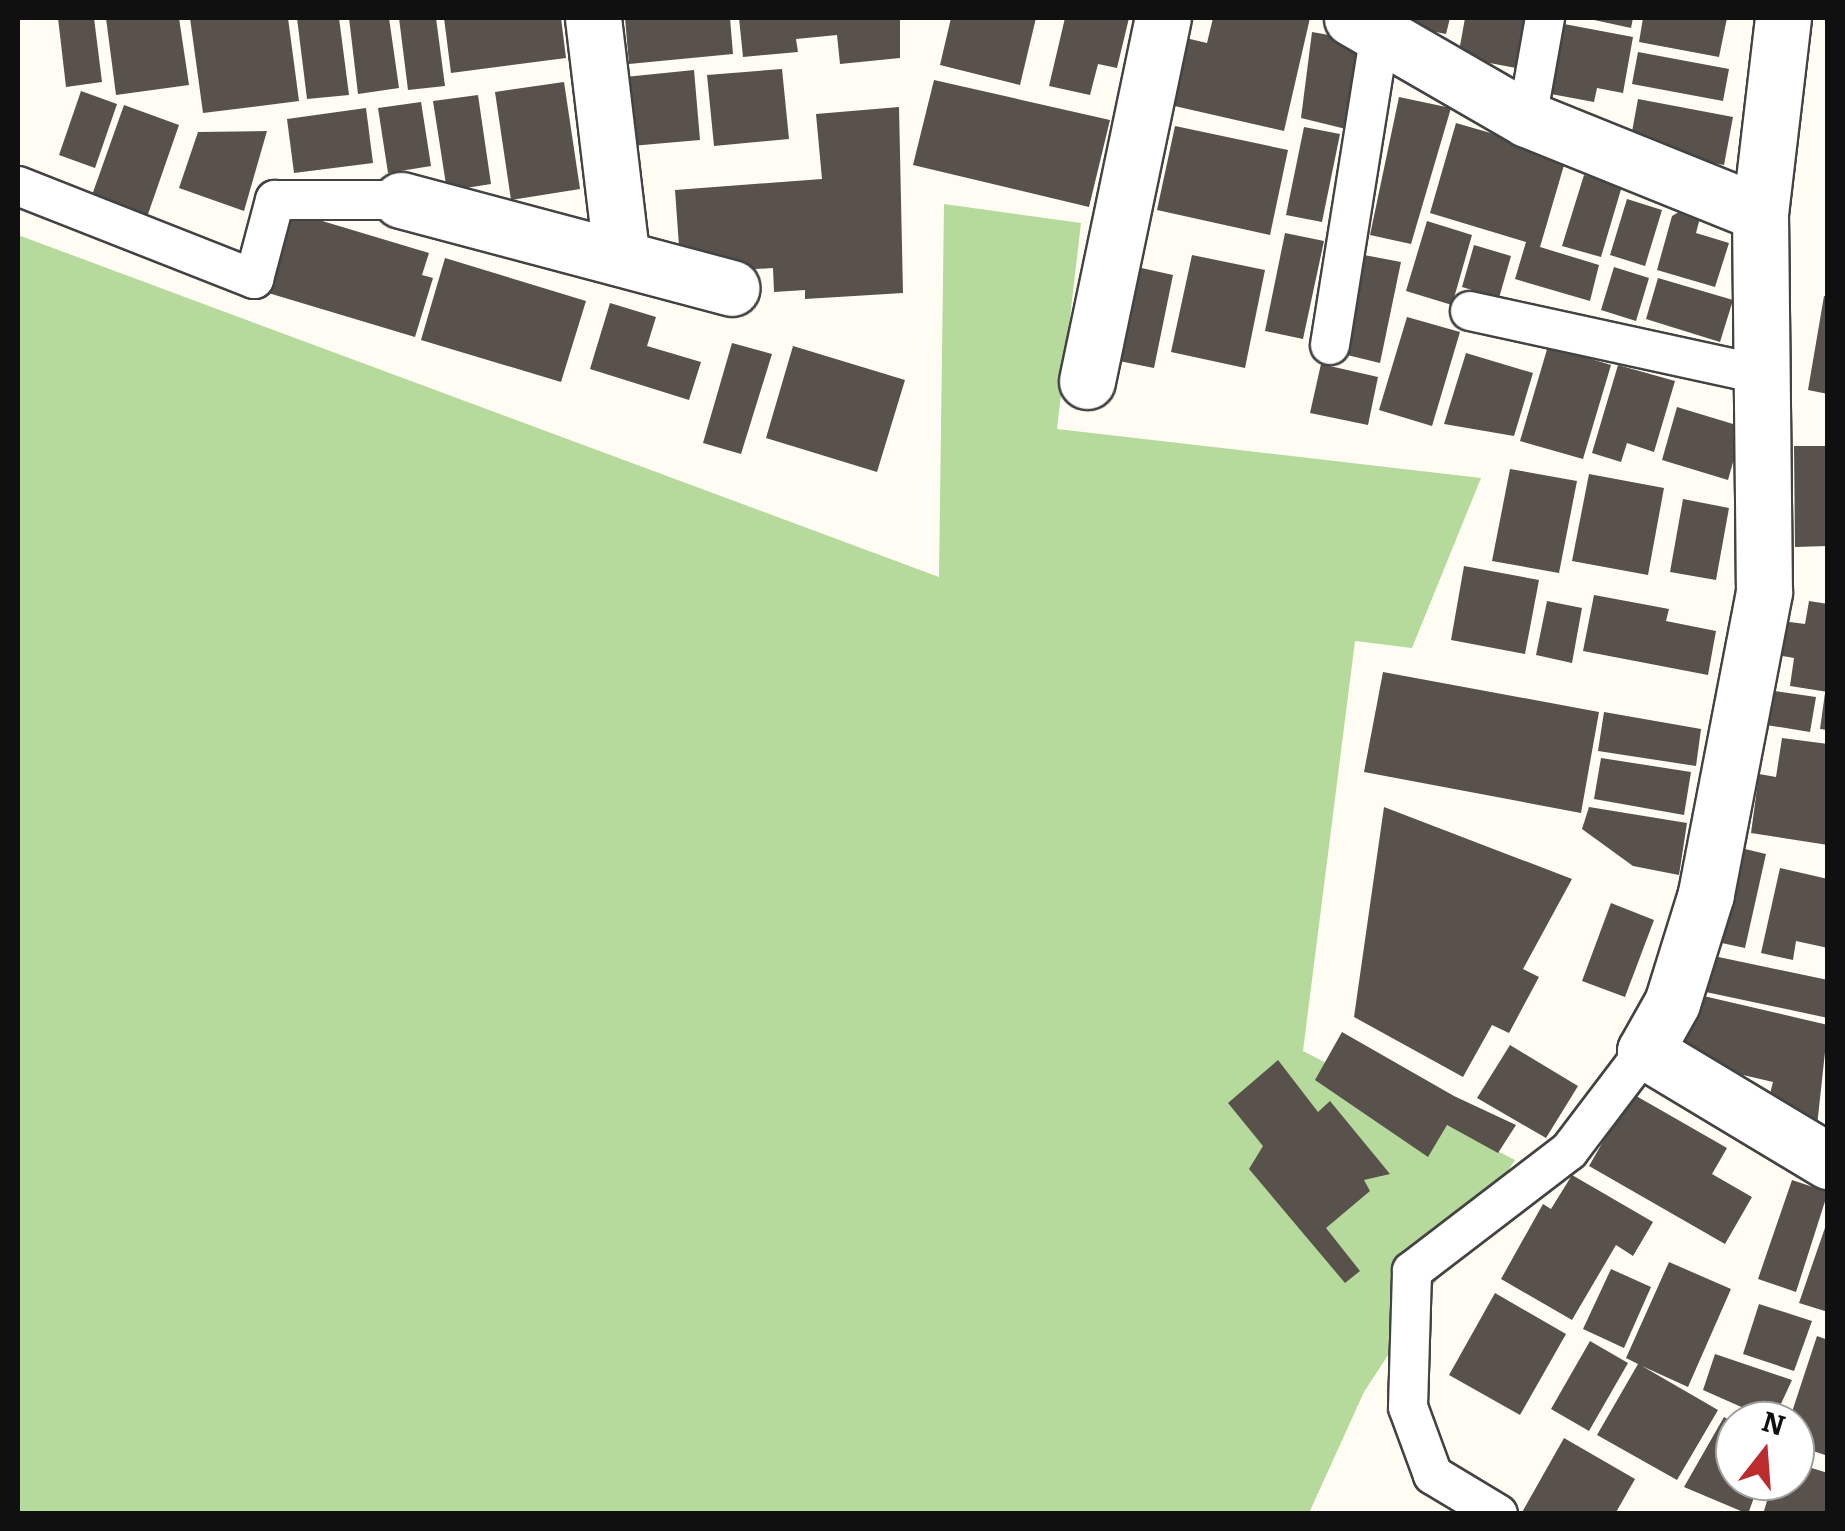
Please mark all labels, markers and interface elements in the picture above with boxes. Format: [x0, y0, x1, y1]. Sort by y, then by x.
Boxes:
north arrow [1715, 1401, 1815, 1501]
text: N [1758, 1405, 1788, 1443]

